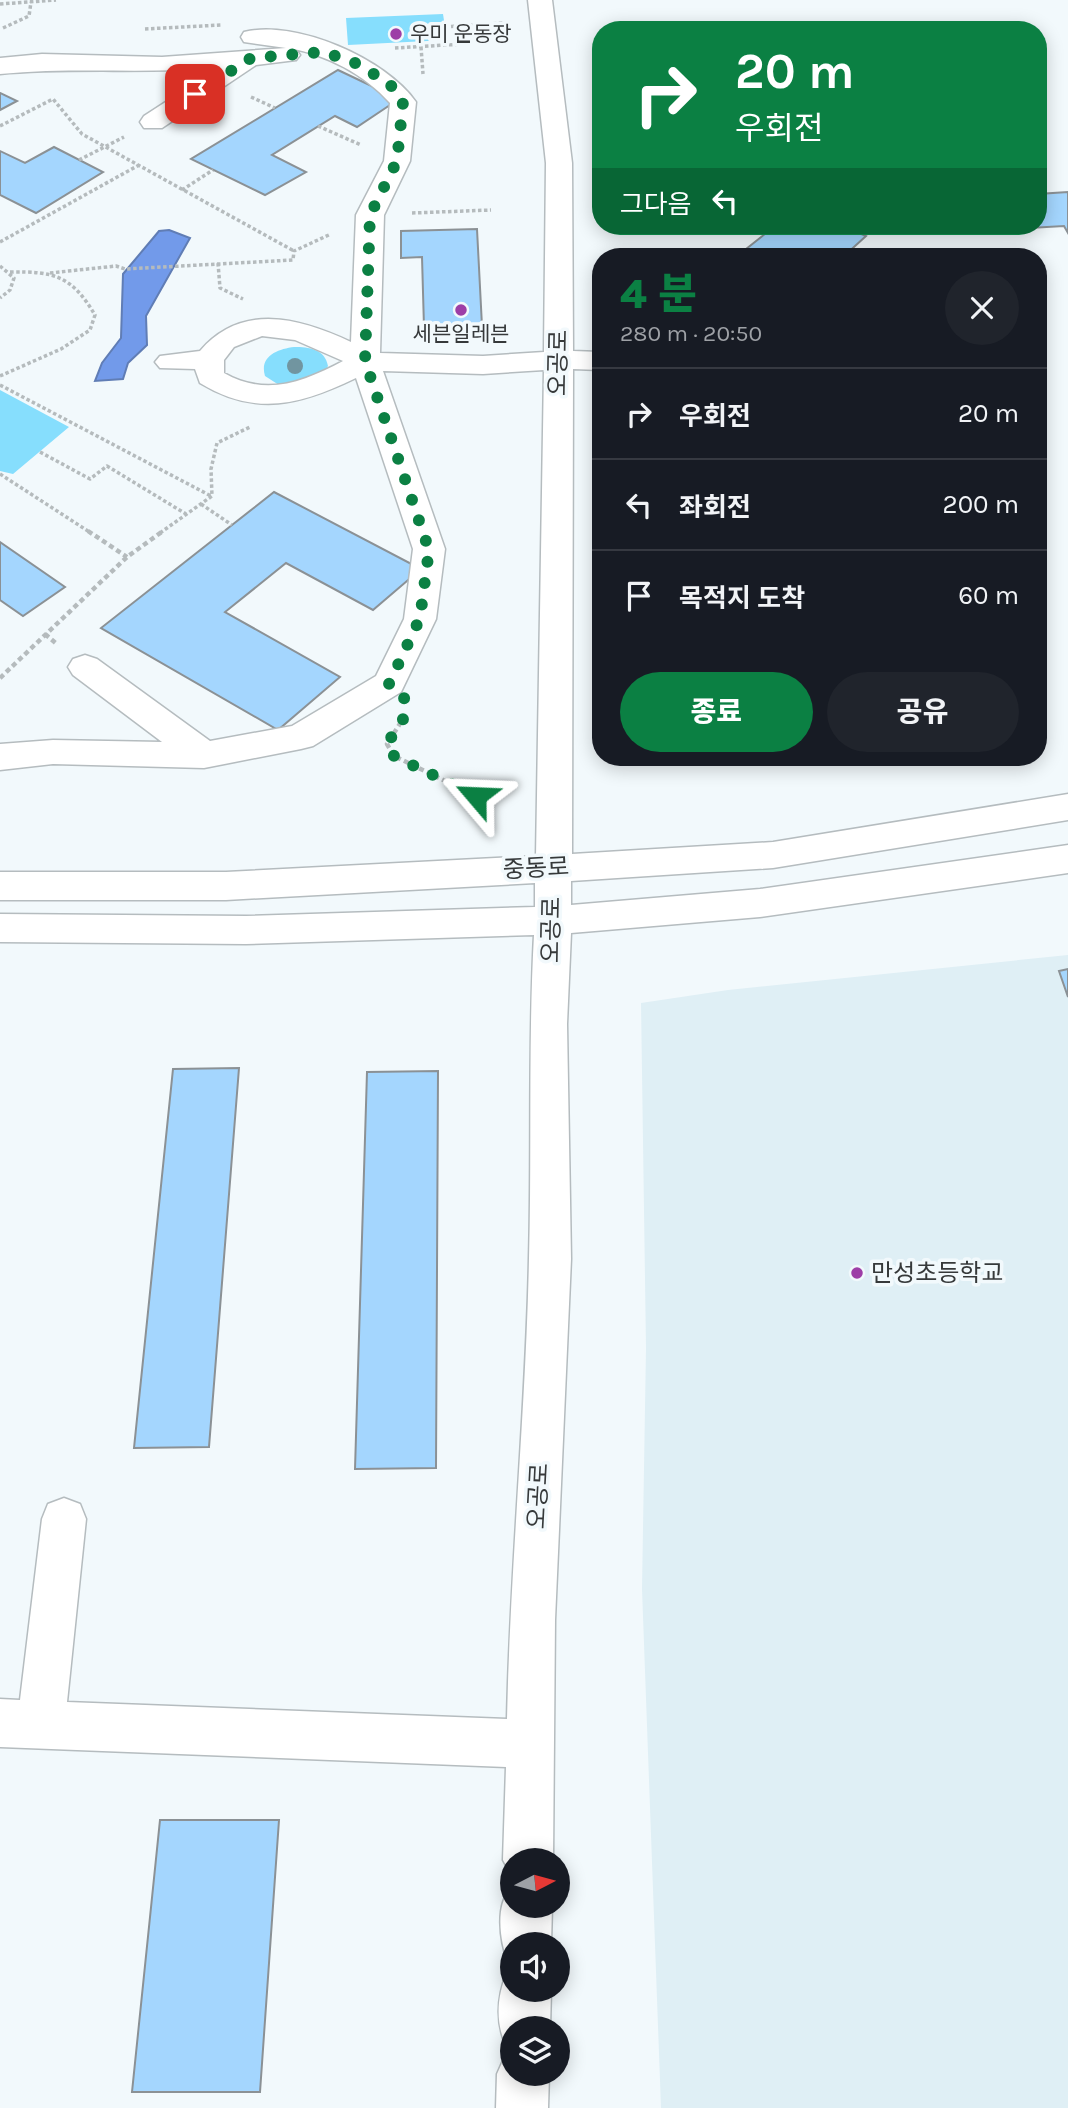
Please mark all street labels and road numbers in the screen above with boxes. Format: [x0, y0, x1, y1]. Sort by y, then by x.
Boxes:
street label: 오공로 [543, 330, 573, 396]
street label: 중동로 [502, 852, 570, 884]
street label: 오공로 [536, 897, 566, 963]
street label: 오공로 [522, 1462, 554, 1530]

